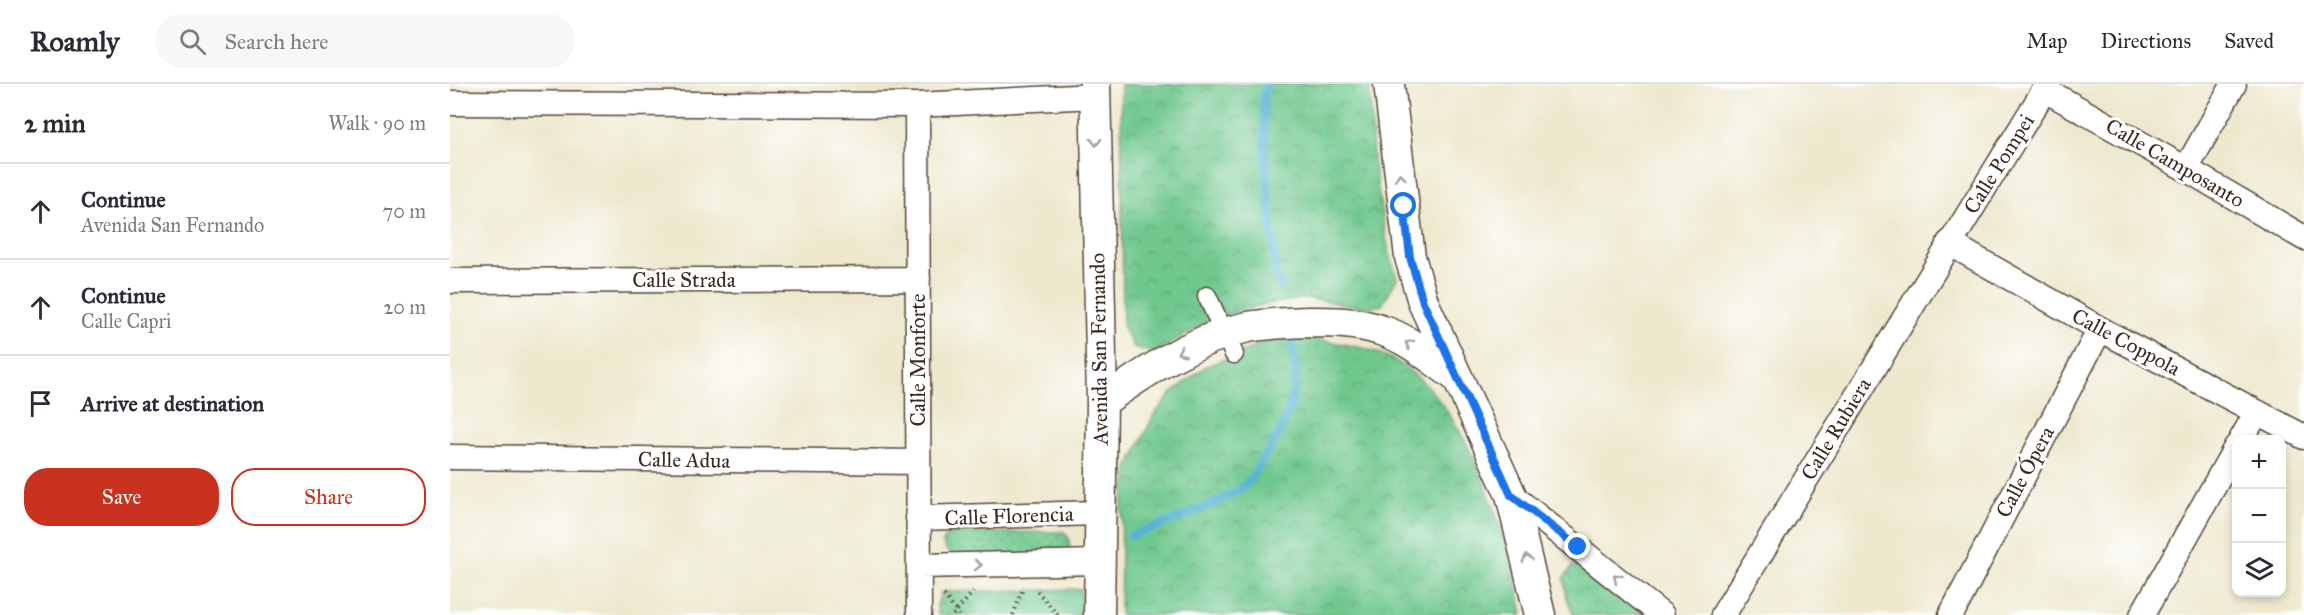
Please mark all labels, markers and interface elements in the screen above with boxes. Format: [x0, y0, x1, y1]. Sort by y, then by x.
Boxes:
search box [155, 14, 575, 68]
text: Roamly [30, 24, 119, 59]
icon: search [176, 25, 209, 58]
text: Search here [224, 28, 328, 55]
text: Map [2027, 28, 2068, 54]
text: Directions [2101, 28, 2191, 54]
text: Saved [2224, 28, 2274, 54]
text: 2 min [24, 107, 85, 139]
street label: Calle Pompei [1958, 109, 2040, 219]
text: Walk · 90 m [328, 111, 426, 135]
street label: Calle Camposanto [2101, 113, 2249, 213]
one-way arrow [1090, 138, 1102, 147]
one-way arrow [1394, 172, 1407, 181]
text: Continue [81, 186, 166, 213]
route start [1390, 192, 1416, 218]
icon: ahead [24, 195, 57, 228]
text: 70 m [383, 199, 426, 223]
text: Avenida San Fernando [81, 213, 264, 237]
street label: Avenida San Fernando [1084, 252, 1114, 446]
street label: Calle Strada [632, 267, 736, 293]
text: Continue [81, 282, 166, 309]
icon: ahead [24, 291, 57, 324]
street label: Calle Monforte [905, 293, 931, 426]
text: 20 m [383, 295, 426, 319]
street label: Calle Coppola [2067, 303, 2185, 381]
text: Calle Capri [81, 309, 171, 333]
one-way arrow [1404, 340, 1415, 351]
one-way arrow [1176, 345, 1187, 357]
street label: Calle Rubiera [1795, 373, 1877, 485]
icon: arrive [24, 387, 57, 420]
text: Arrive at destination [81, 390, 264, 417]
street label: Calle Ópera [1989, 421, 2060, 522]
map controls [2232, 435, 2286, 597]
button: + [2232, 435, 2286, 489]
street label: Calle Adua [638, 446, 731, 474]
button: Save [24, 468, 219, 526]
button: Share [231, 468, 426, 526]
button: − [2232, 489, 2286, 543]
street label: Calle Florencia [944, 501, 1074, 531]
route end [1564, 533, 1590, 559]
button: layers [2232, 543, 2286, 597]
one-way arrow [1522, 553, 1535, 563]
one-way arrow [973, 559, 982, 571]
one-way arrow [1613, 575, 1624, 586]

